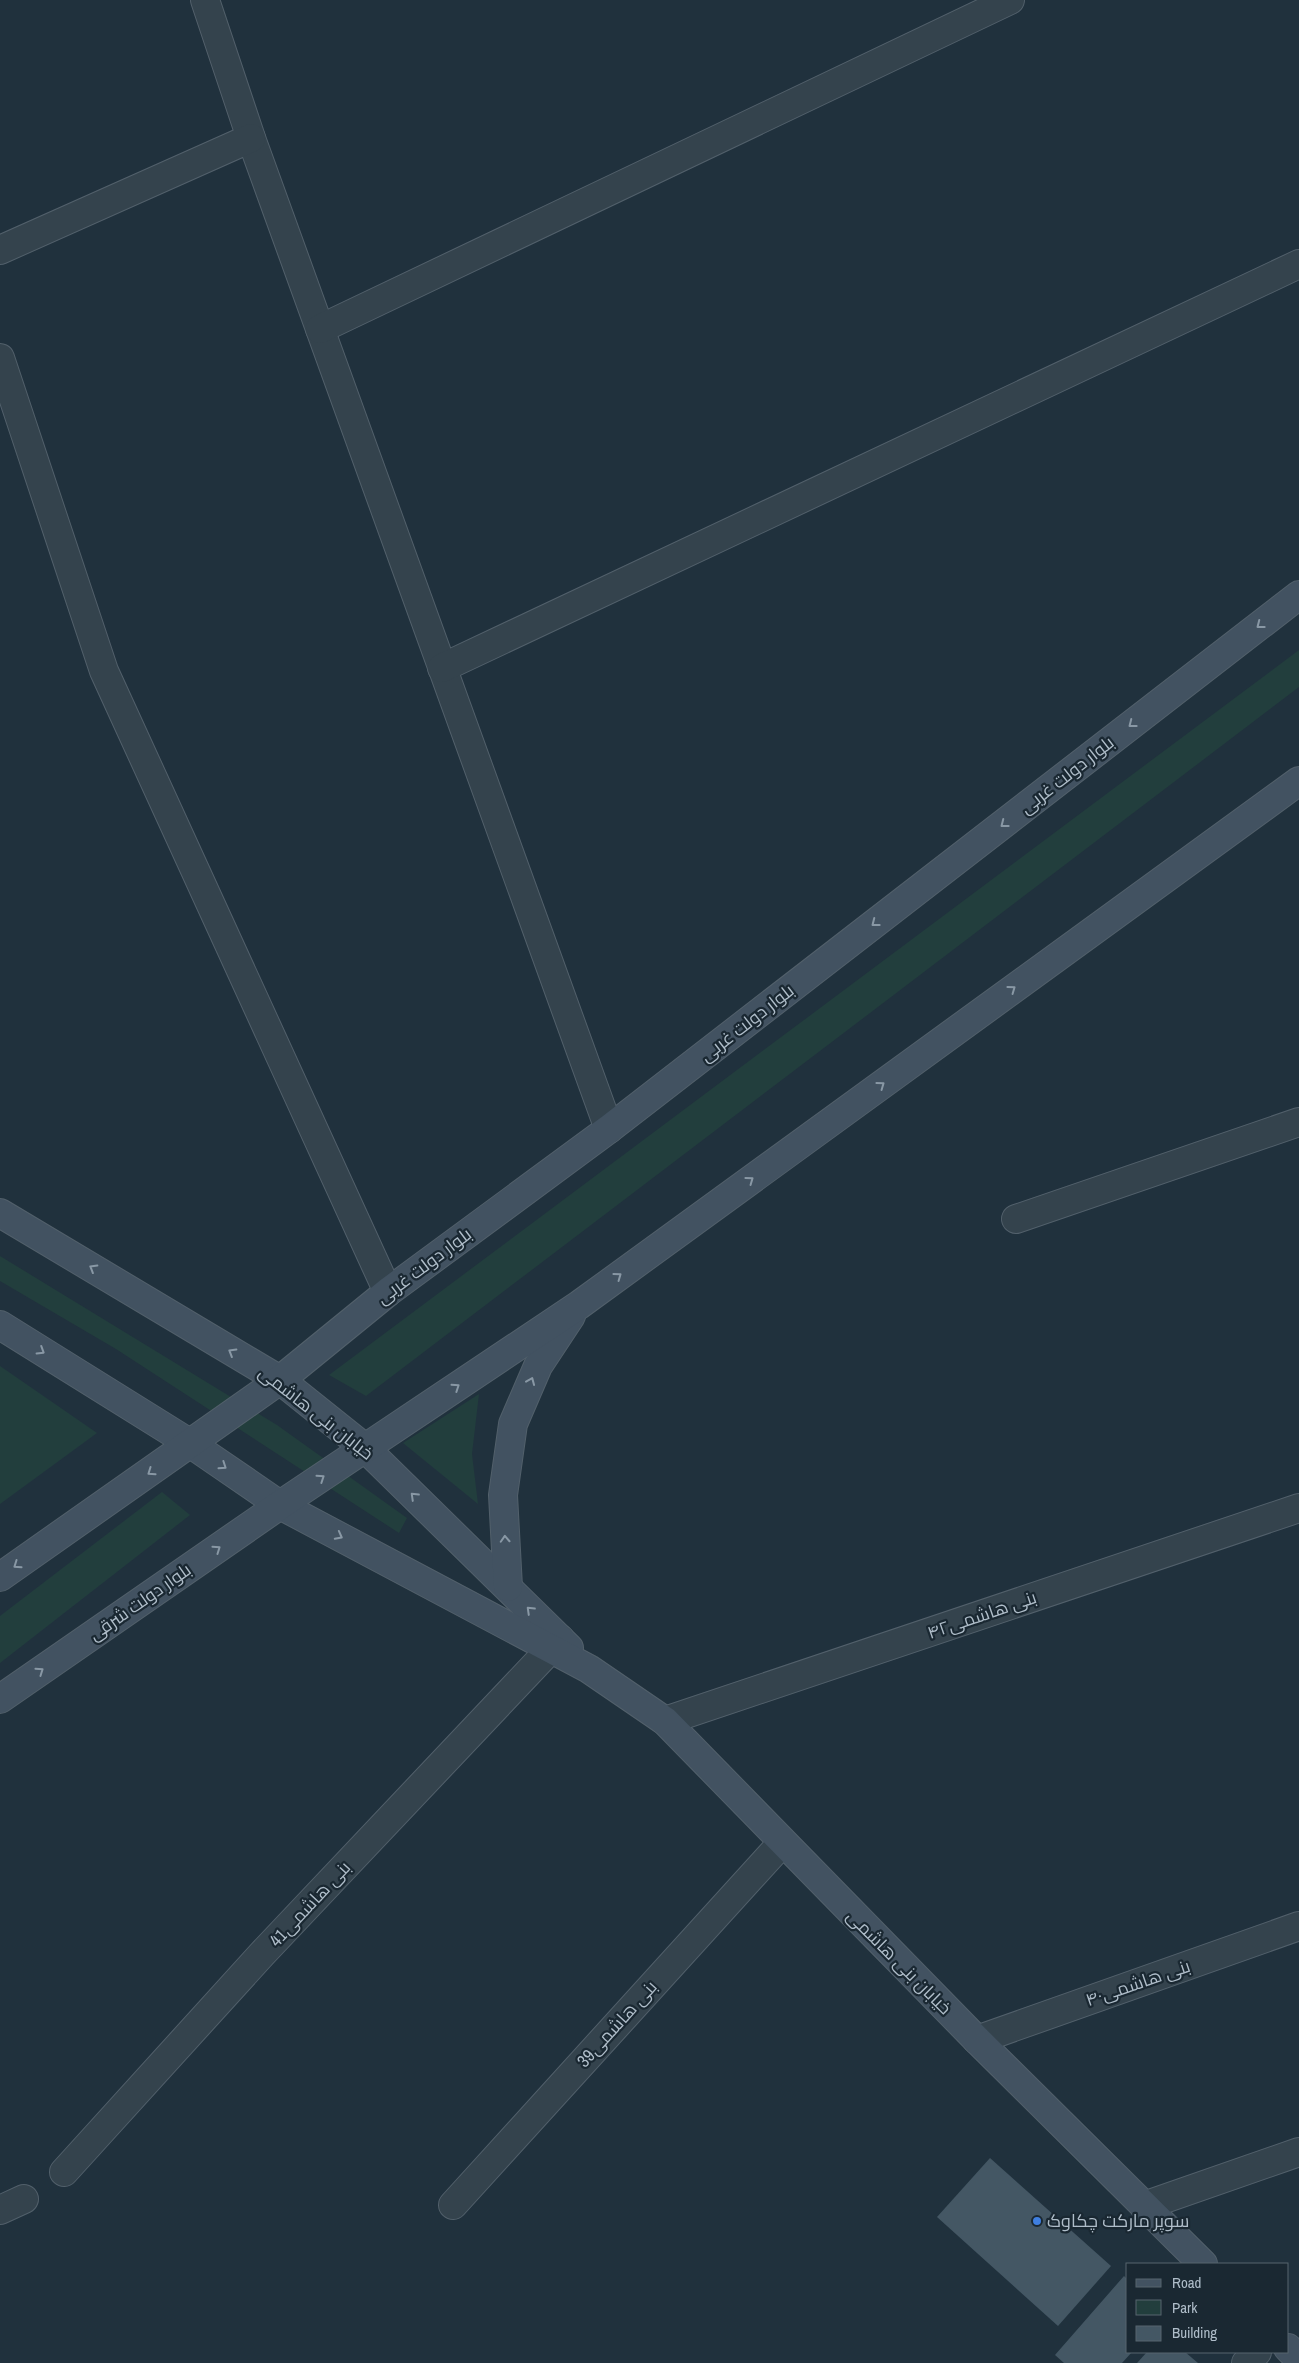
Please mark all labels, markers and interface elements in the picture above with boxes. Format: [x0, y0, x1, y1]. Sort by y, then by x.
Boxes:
one-way arrow [1257, 619, 1266, 628]
one-way arrow [1129, 719, 1138, 727]
street label: بلوار دولت غربی [1014, 730, 1119, 819]
one-way arrow [1000, 818, 1009, 827]
one-way arrow [872, 918, 881, 926]
street label: بلوار دولت غربی [694, 978, 799, 1067]
one-way arrow [1006, 986, 1016, 995]
one-way arrow [875, 1082, 885, 1091]
one-way arrow [744, 1177, 754, 1186]
street label: بلوار دولت غربی [371, 1221, 477, 1310]
one-way arrow [90, 1265, 99, 1275]
one-way arrow [612, 1273, 622, 1282]
one-way arrow [36, 1344, 45, 1354]
one-way arrow [229, 1348, 238, 1358]
street label: خیابان بنی هاشمی [254, 1360, 379, 1465]
one-way arrow [525, 1377, 536, 1386]
one-way arrow [450, 1384, 459, 1393]
one-way arrow [217, 1460, 227, 1469]
one-way arrow [147, 1466, 157, 1475]
one-way arrow [315, 1475, 324, 1484]
one-way arrow [411, 1493, 420, 1502]
one-way arrow [333, 1530, 342, 1540]
one-way arrow [500, 1534, 511, 1542]
one-way arrow [211, 1546, 221, 1555]
street label: بلوار دولت شرقی [83, 1557, 196, 1646]
one-way arrow [14, 1559, 23, 1568]
street label: بنی هاشمی۴۲ [924, 1584, 1040, 1645]
one-way arrow [527, 1606, 536, 1615]
one-way arrow [34, 1668, 44, 1677]
street label: بنی هاشمی41 [263, 1855, 356, 1952]
street label: خیابان بنی هاشمی [841, 1903, 958, 2020]
street label: بنی هاشمی۴۰ [1082, 1953, 1194, 2012]
street label: بنی هاشمی39 [571, 1975, 662, 2073]
place label: سوپر مارکت چکاوک [1047, 2208, 1189, 2233]
marker: سوپر مارکت چکاوک [1031, 2215, 1043, 2227]
legend [1126, 2263, 1289, 2353]
text: Road [1172, 2272, 1201, 2293]
text: Park [1172, 2297, 1198, 2318]
text: Building [1172, 2322, 1217, 2343]

